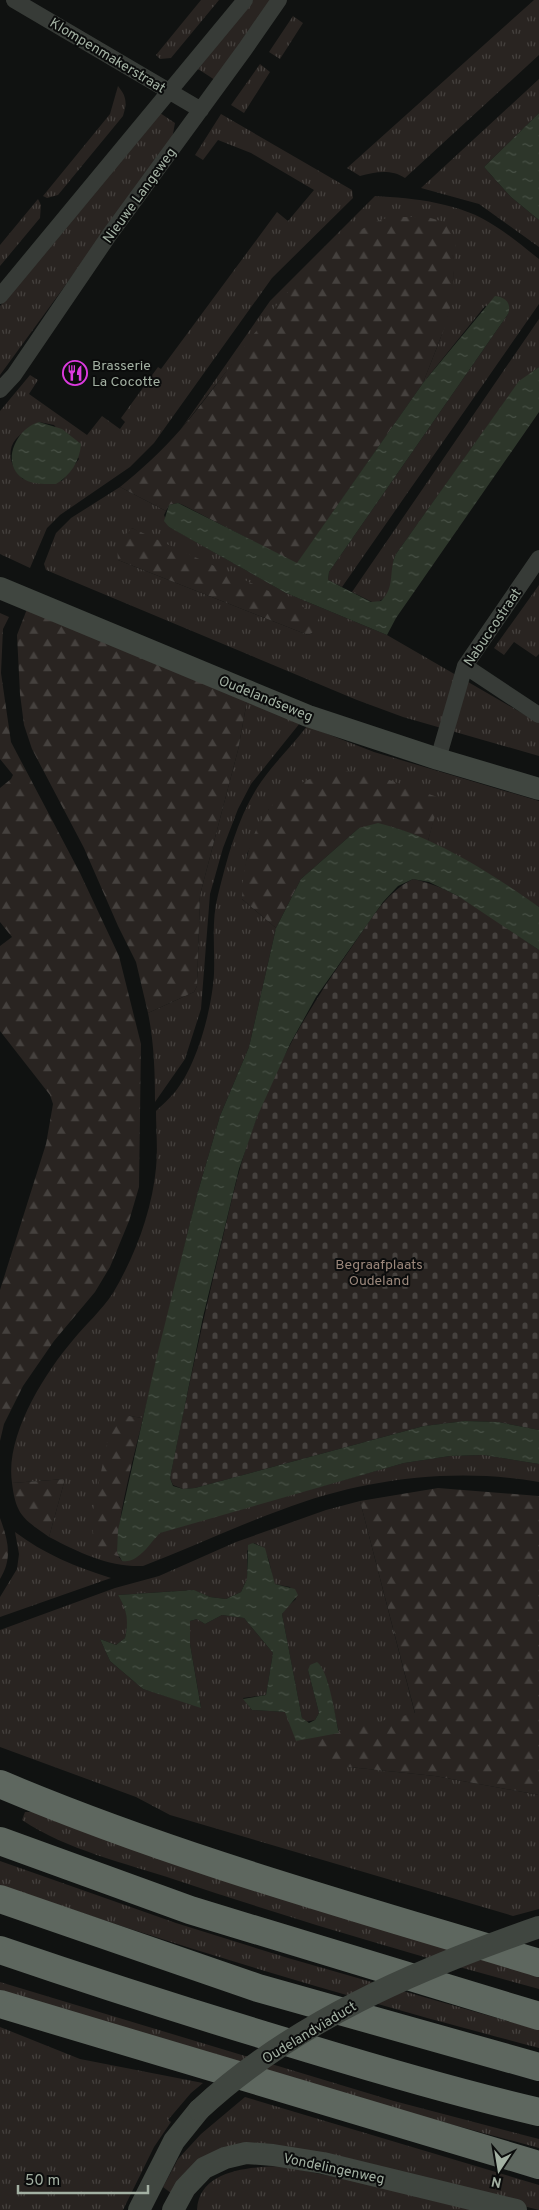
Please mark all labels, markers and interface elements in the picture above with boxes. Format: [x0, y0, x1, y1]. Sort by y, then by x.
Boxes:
street label: Klompenmakerstraat [46, 15, 168, 98]
street label: Nieuwe Langeweg [100, 145, 181, 247]
place label: Brasserie La Cocotte [92, 358, 160, 391]
restaurant icon: Brasserie La Cocotte [62, 360, 88, 386]
street label: Nabuccostraat [461, 586, 526, 670]
street label: Oudelandseweg [216, 673, 315, 726]
park label: Begraafplaats Oudeland [335, 1257, 423, 1290]
street label: Oudelandviaduct [260, 1999, 360, 2068]
north arrow [474, 2145, 524, 2195]
street label: Vondelingenweg [281, 2150, 386, 2189]
scale bar [18, 2162, 148, 2194]
text: 50 m [25, 2172, 60, 2191]
text: N [490, 2172, 503, 2191]

